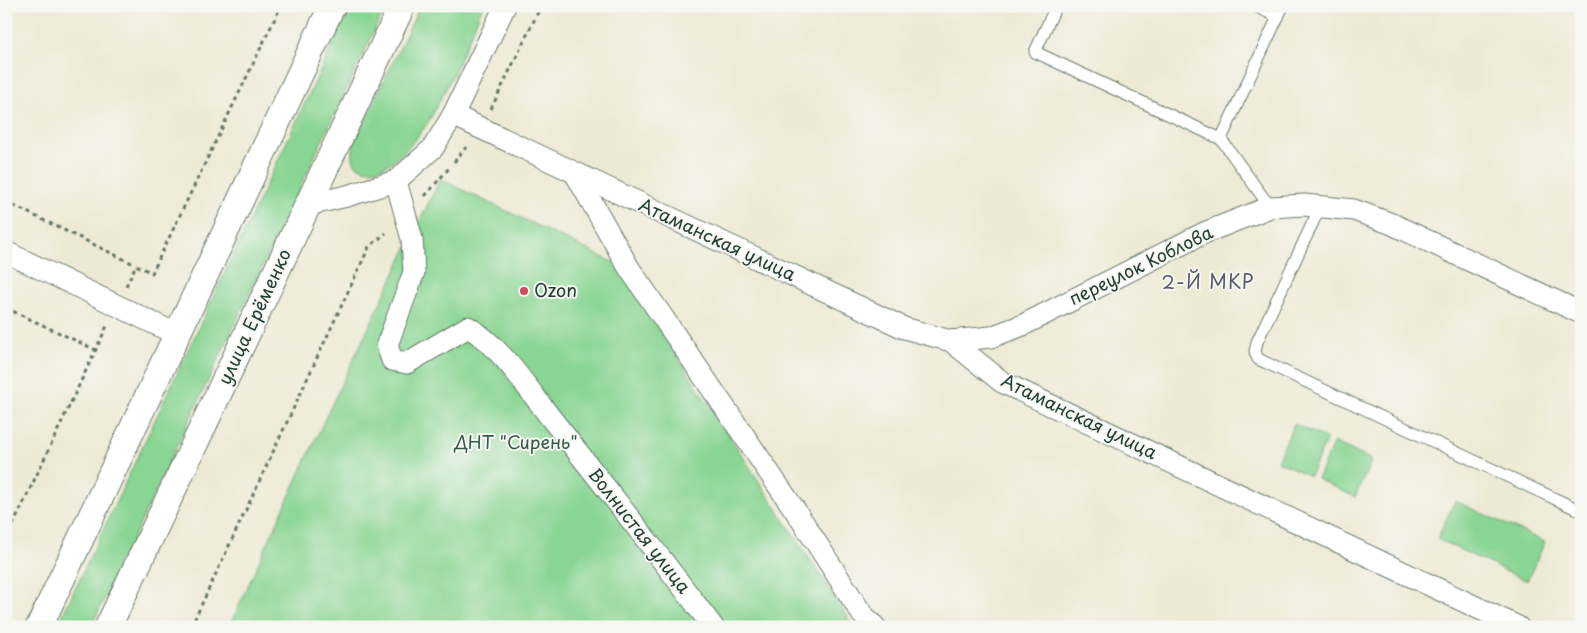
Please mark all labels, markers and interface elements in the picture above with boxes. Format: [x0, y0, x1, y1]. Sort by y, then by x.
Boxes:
street label: Атаманская улица [635, 190, 801, 287]
street label: переулок Коблова [1064, 218, 1218, 311]
street label: улица Ерёменко [210, 244, 297, 389]
district label: 2-Й МКР [1162, 267, 1254, 295]
place label: Ozon [534, 276, 577, 303]
marker: Ozon [518, 285, 530, 297]
street label: Атаманская улица [997, 366, 1163, 465]
park label: ДНТ "Сирень" [453, 428, 578, 455]
street label: Волнистая улица [582, 462, 698, 599]

